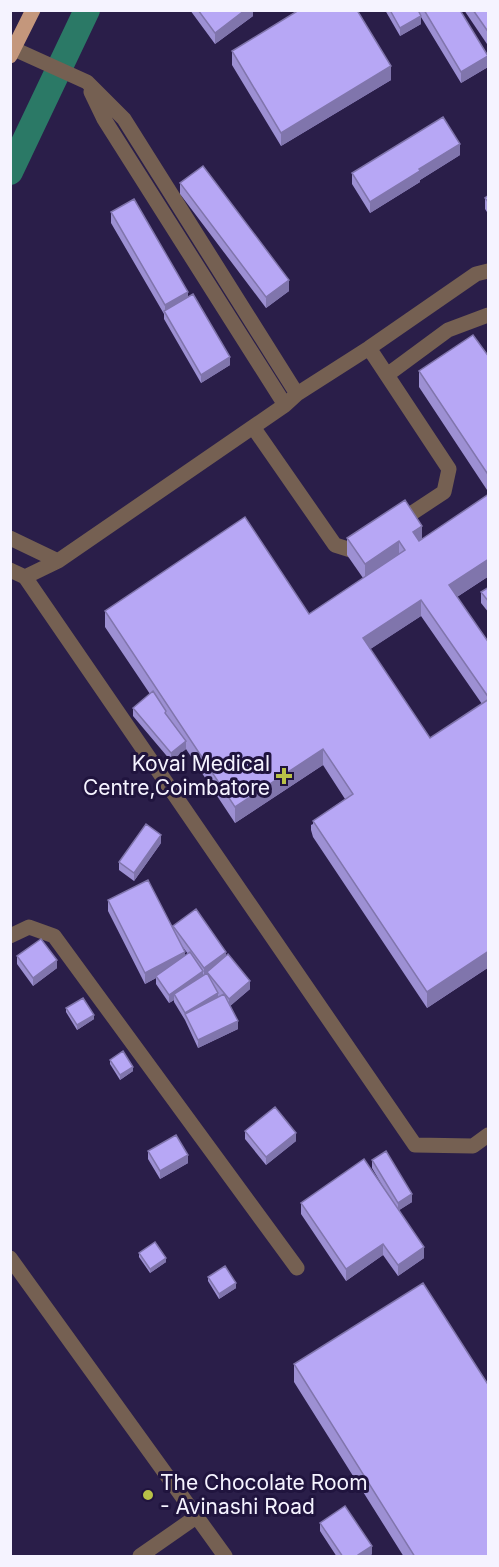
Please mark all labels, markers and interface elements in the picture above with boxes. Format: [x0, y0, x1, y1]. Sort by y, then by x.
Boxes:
place label: Kovai Medical Centre,Coimbatore [83, 751, 270, 800]
marker: Kovai Medical Centre,Coimbatore [275, 767, 293, 785]
place label: The Chocolate Room - Avinashi Road [160, 1470, 368, 1519]
marker: The Chocolate Room - Avinashi Road [141, 1488, 155, 1502]

